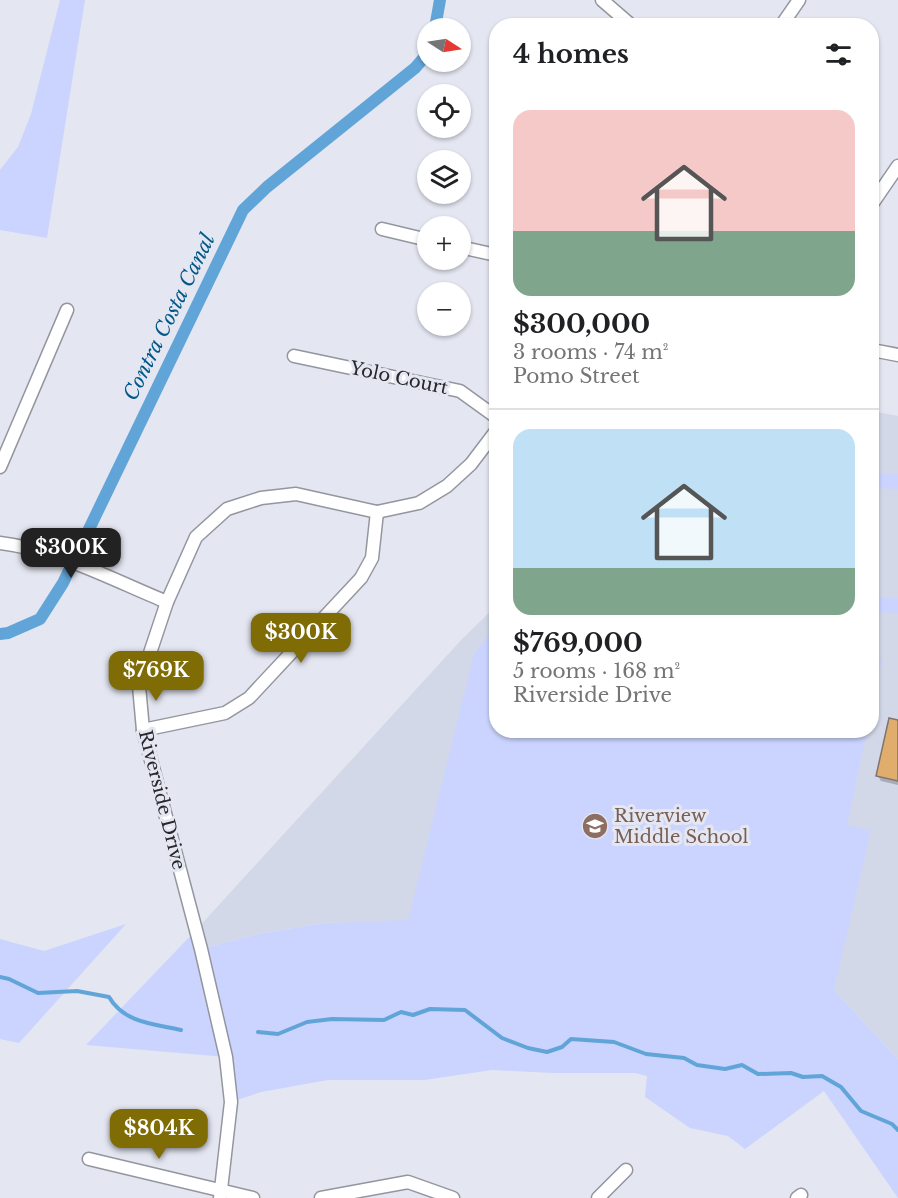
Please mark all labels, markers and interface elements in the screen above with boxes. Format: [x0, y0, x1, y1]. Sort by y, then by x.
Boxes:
north arrow [417, 18, 471, 72]
map controls [417, 18, 471, 336]
text: 4 homes [513, 38, 629, 70]
icon: filters [822, 38, 855, 71]
button: locate [417, 84, 471, 138]
icon: home [630, 149, 738, 257]
button: layers [417, 150, 471, 204]
button: + [417, 216, 471, 270]
water label: Contra Costa Canal [118, 229, 220, 404]
button: − [417, 282, 471, 336]
text: $300,000 [513, 308, 650, 340]
text: 3 rooms · 74 m² [513, 340, 669, 364]
street label: Yolo Court [347, 357, 450, 399]
text: Pomo Street [513, 364, 640, 388]
icon: home [630, 468, 738, 576]
pin: $300K [29, 528, 113, 579]
text: $300K [35, 535, 107, 559]
pin: $300K [259, 613, 343, 664]
text: $300K [265, 620, 337, 644]
text: $769,000 [513, 627, 643, 659]
pin: $769K [114, 651, 198, 702]
text: $769K [123, 658, 189, 682]
text: 5 rooms · 168 m² [513, 659, 680, 683]
text: Riverside Drive [513, 683, 672, 707]
street label: Riverside Drive [134, 728, 190, 872]
place label: Riverview Middle School [614, 805, 749, 848]
school or university icon: Riverview Middle School [580, 811, 610, 841]
pin: $804K [117, 1109, 201, 1160]
text: $804K [124, 1116, 194, 1140]

